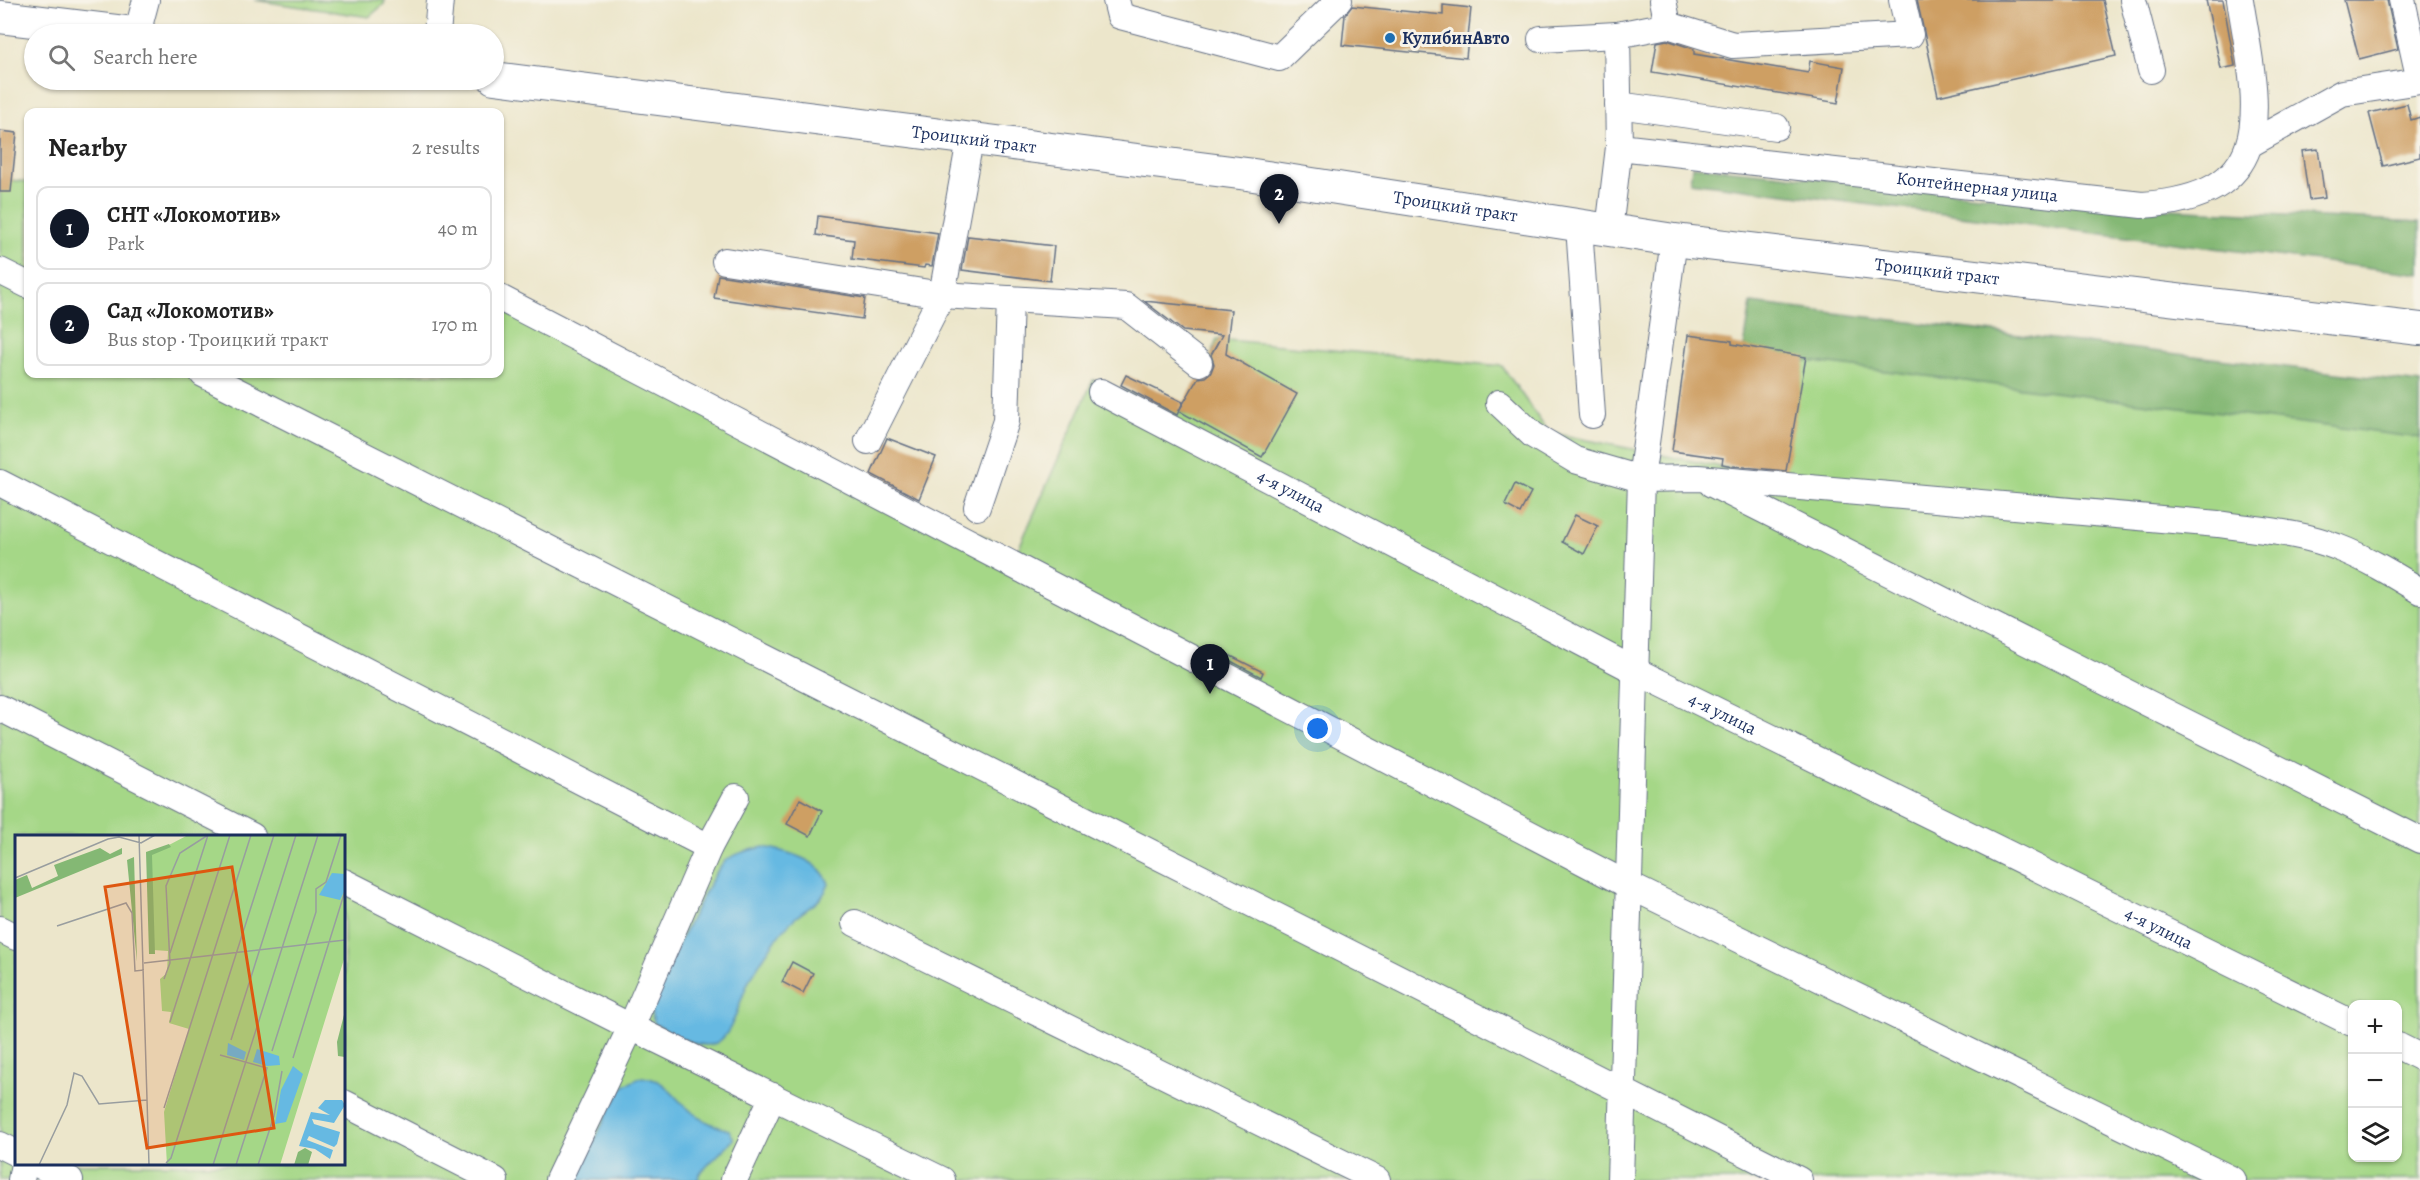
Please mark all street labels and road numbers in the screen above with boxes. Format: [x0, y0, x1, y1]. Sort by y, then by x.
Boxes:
street label: Троицкий тракт [910, 119, 1038, 159]
street label: Контейнерная улица [1895, 166, 2060, 208]
street label: Троицкий тракт [1392, 185, 1519, 228]
street label: Троицкий тракт [1873, 252, 2001, 291]
street label: 4-я улица [1253, 463, 1329, 519]
street label: 4-я улица [1685, 687, 1761, 741]
street label: 4-я улица [2121, 901, 2197, 955]

